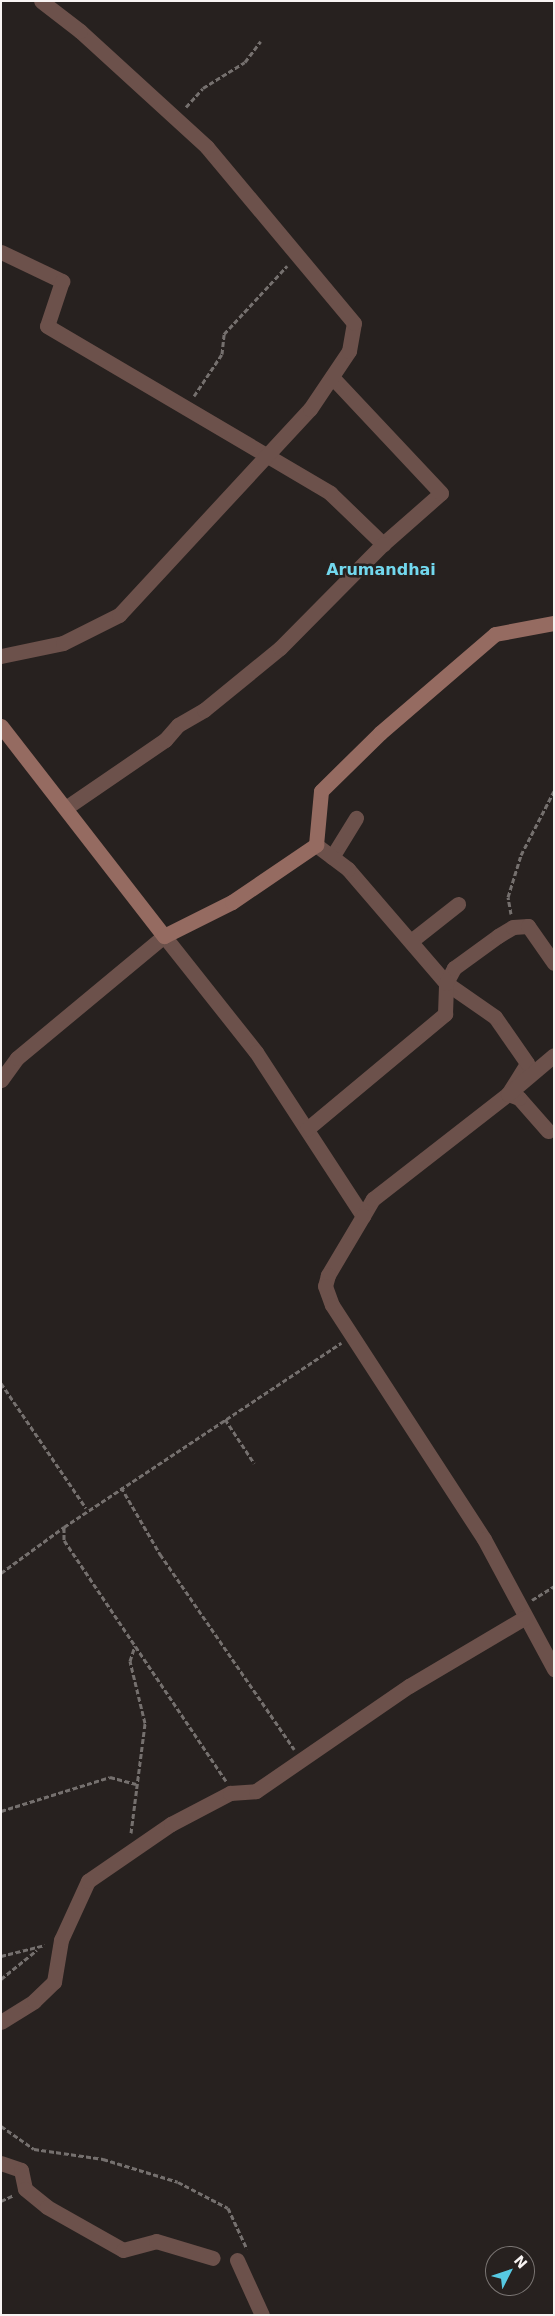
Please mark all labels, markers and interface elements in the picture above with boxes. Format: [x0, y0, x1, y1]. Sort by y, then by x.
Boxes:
district label: Arumandhai [326, 560, 436, 580]
north arrow [485, 2246, 535, 2296]
text: N [511, 2252, 530, 2271]

